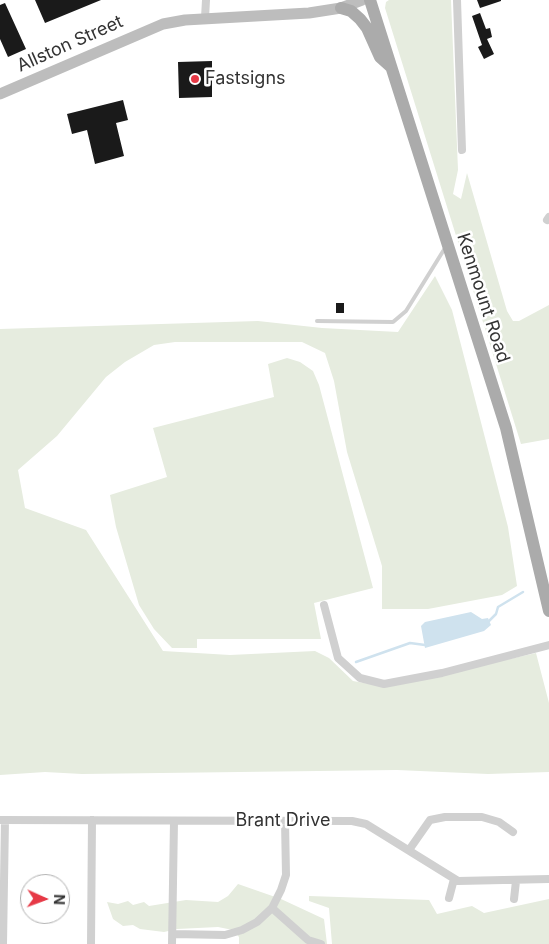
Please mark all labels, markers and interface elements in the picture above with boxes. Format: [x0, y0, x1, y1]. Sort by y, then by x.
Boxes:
street label: Allston Street [14, 11, 126, 77]
place label: Fastsigns [205, 68, 286, 90]
marker: Fastsigns [189, 73, 201, 85]
street label: Kenmount Road [452, 231, 514, 365]
street label: Brant Drive [236, 810, 330, 832]
north arrow [20, 874, 70, 924]
text: N [51, 894, 68, 905]

